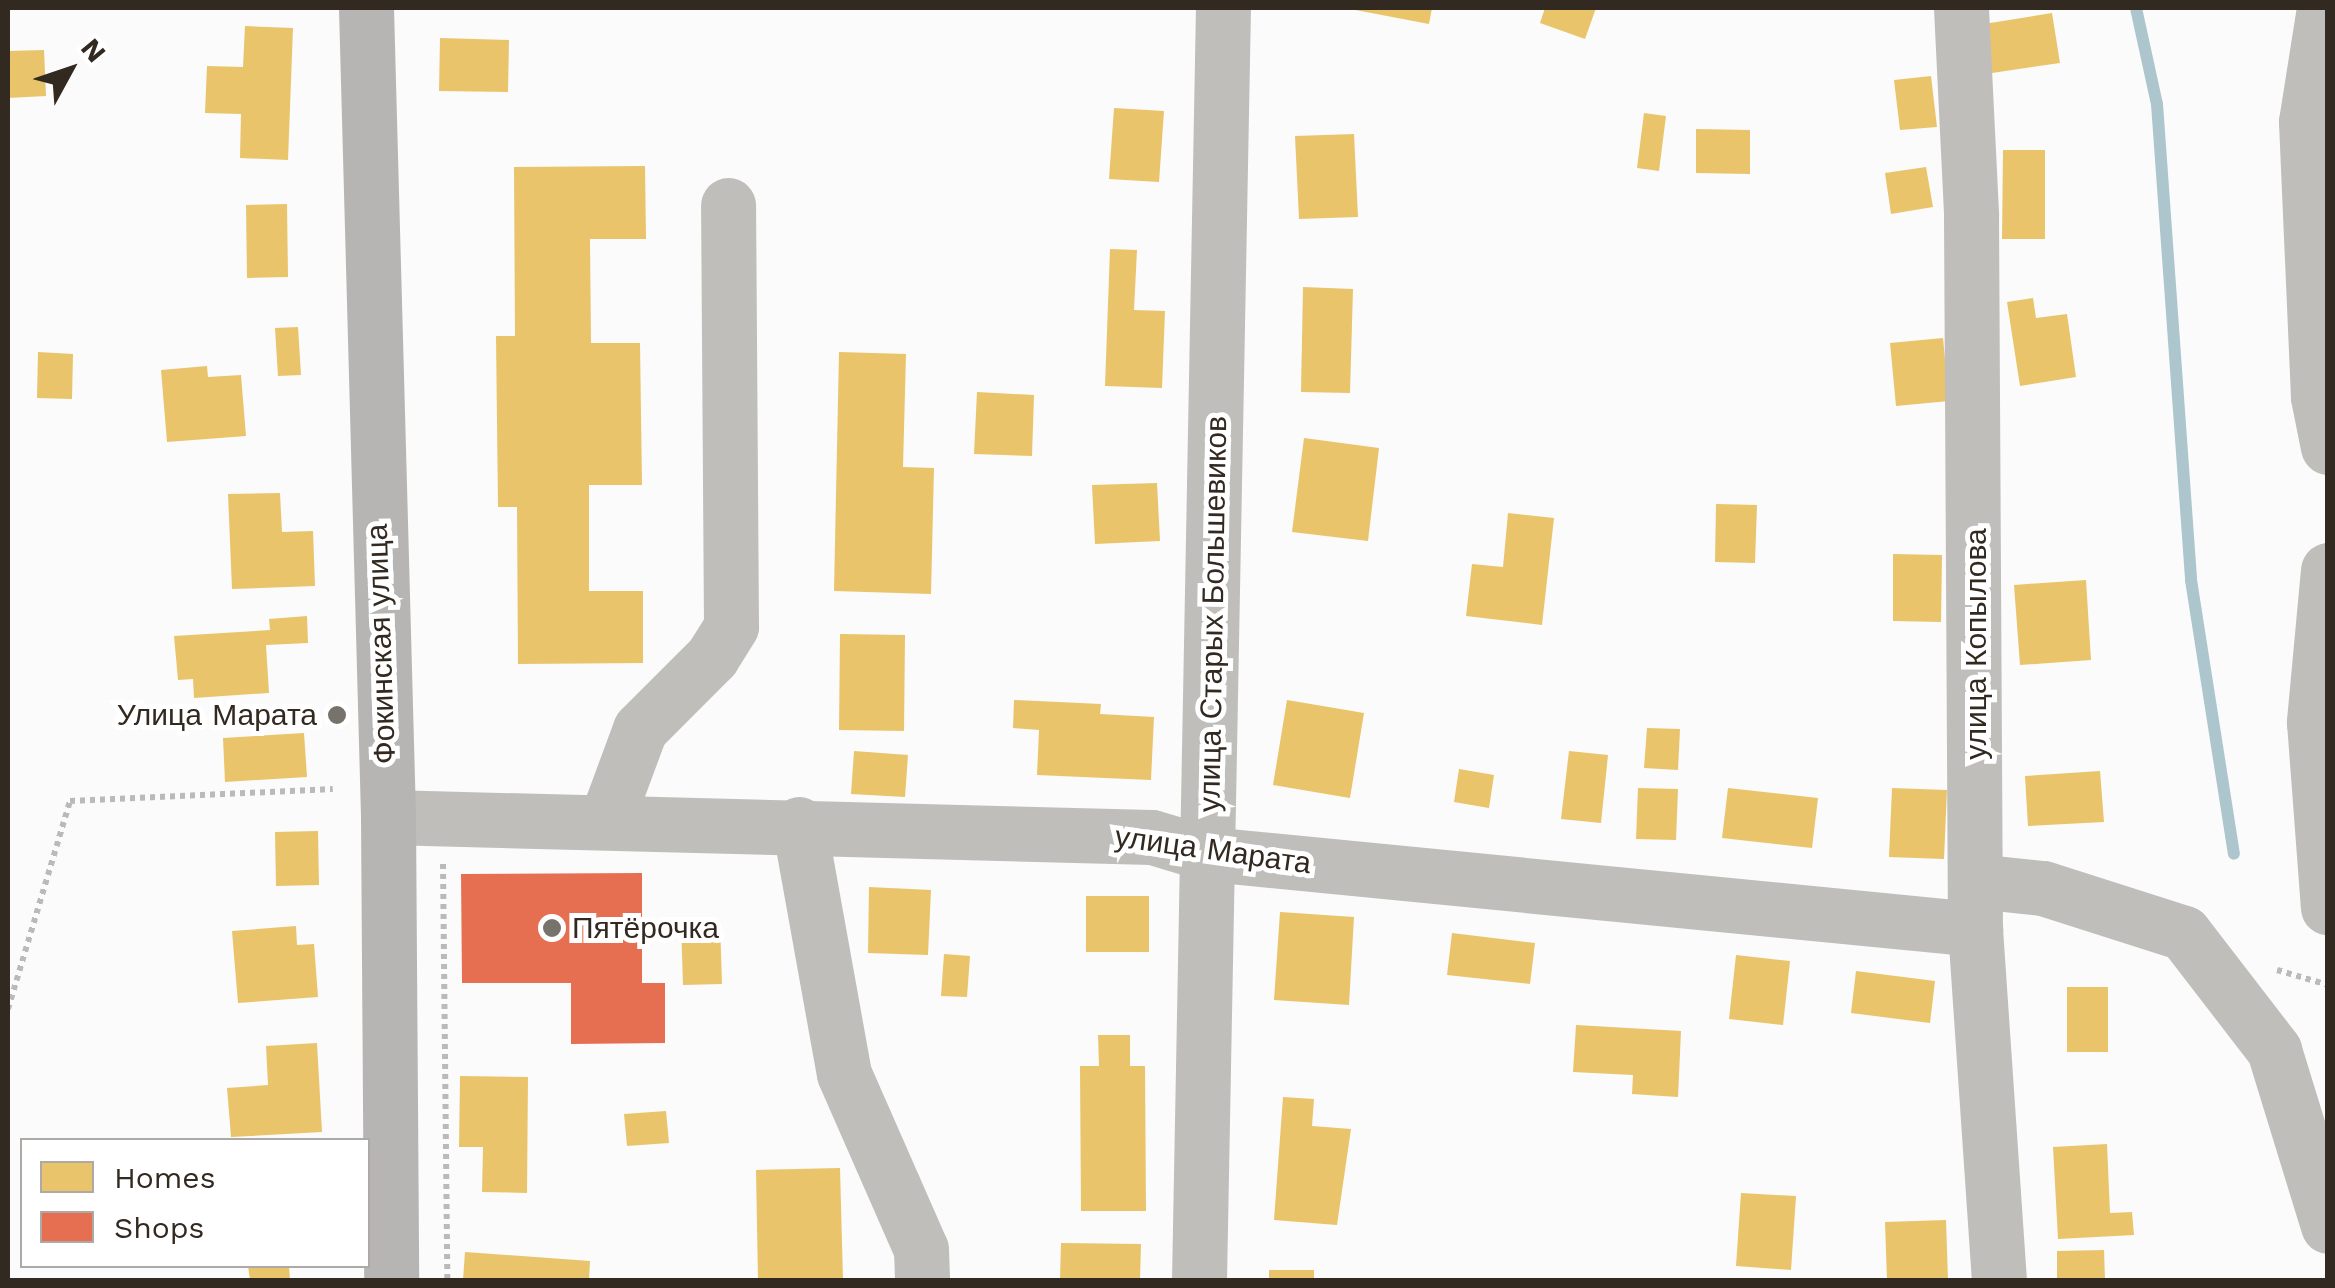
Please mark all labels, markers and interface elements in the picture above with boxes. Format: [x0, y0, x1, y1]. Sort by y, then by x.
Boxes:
north arrow [20, 20, 120, 120]
text: N [74, 32, 113, 69]
street label: улица Старых Большевиков [1192, 416, 1234, 812]
street label: Фокинская улица [359, 523, 403, 765]
street label: улица Копылова [1958, 528, 1994, 760]
place label: Улица Марата [117, 697, 317, 733]
marker: Улица Марата [326, 704, 348, 726]
street label: улица Марата [1113, 818, 1313, 882]
place label: Пятёрочка [572, 910, 719, 946]
marker: Пятёрочка [541, 917, 563, 939]
legend [20, 1138, 370, 1268]
text: Homes [114, 1160, 216, 1195]
text: Shops [114, 1210, 204, 1245]

